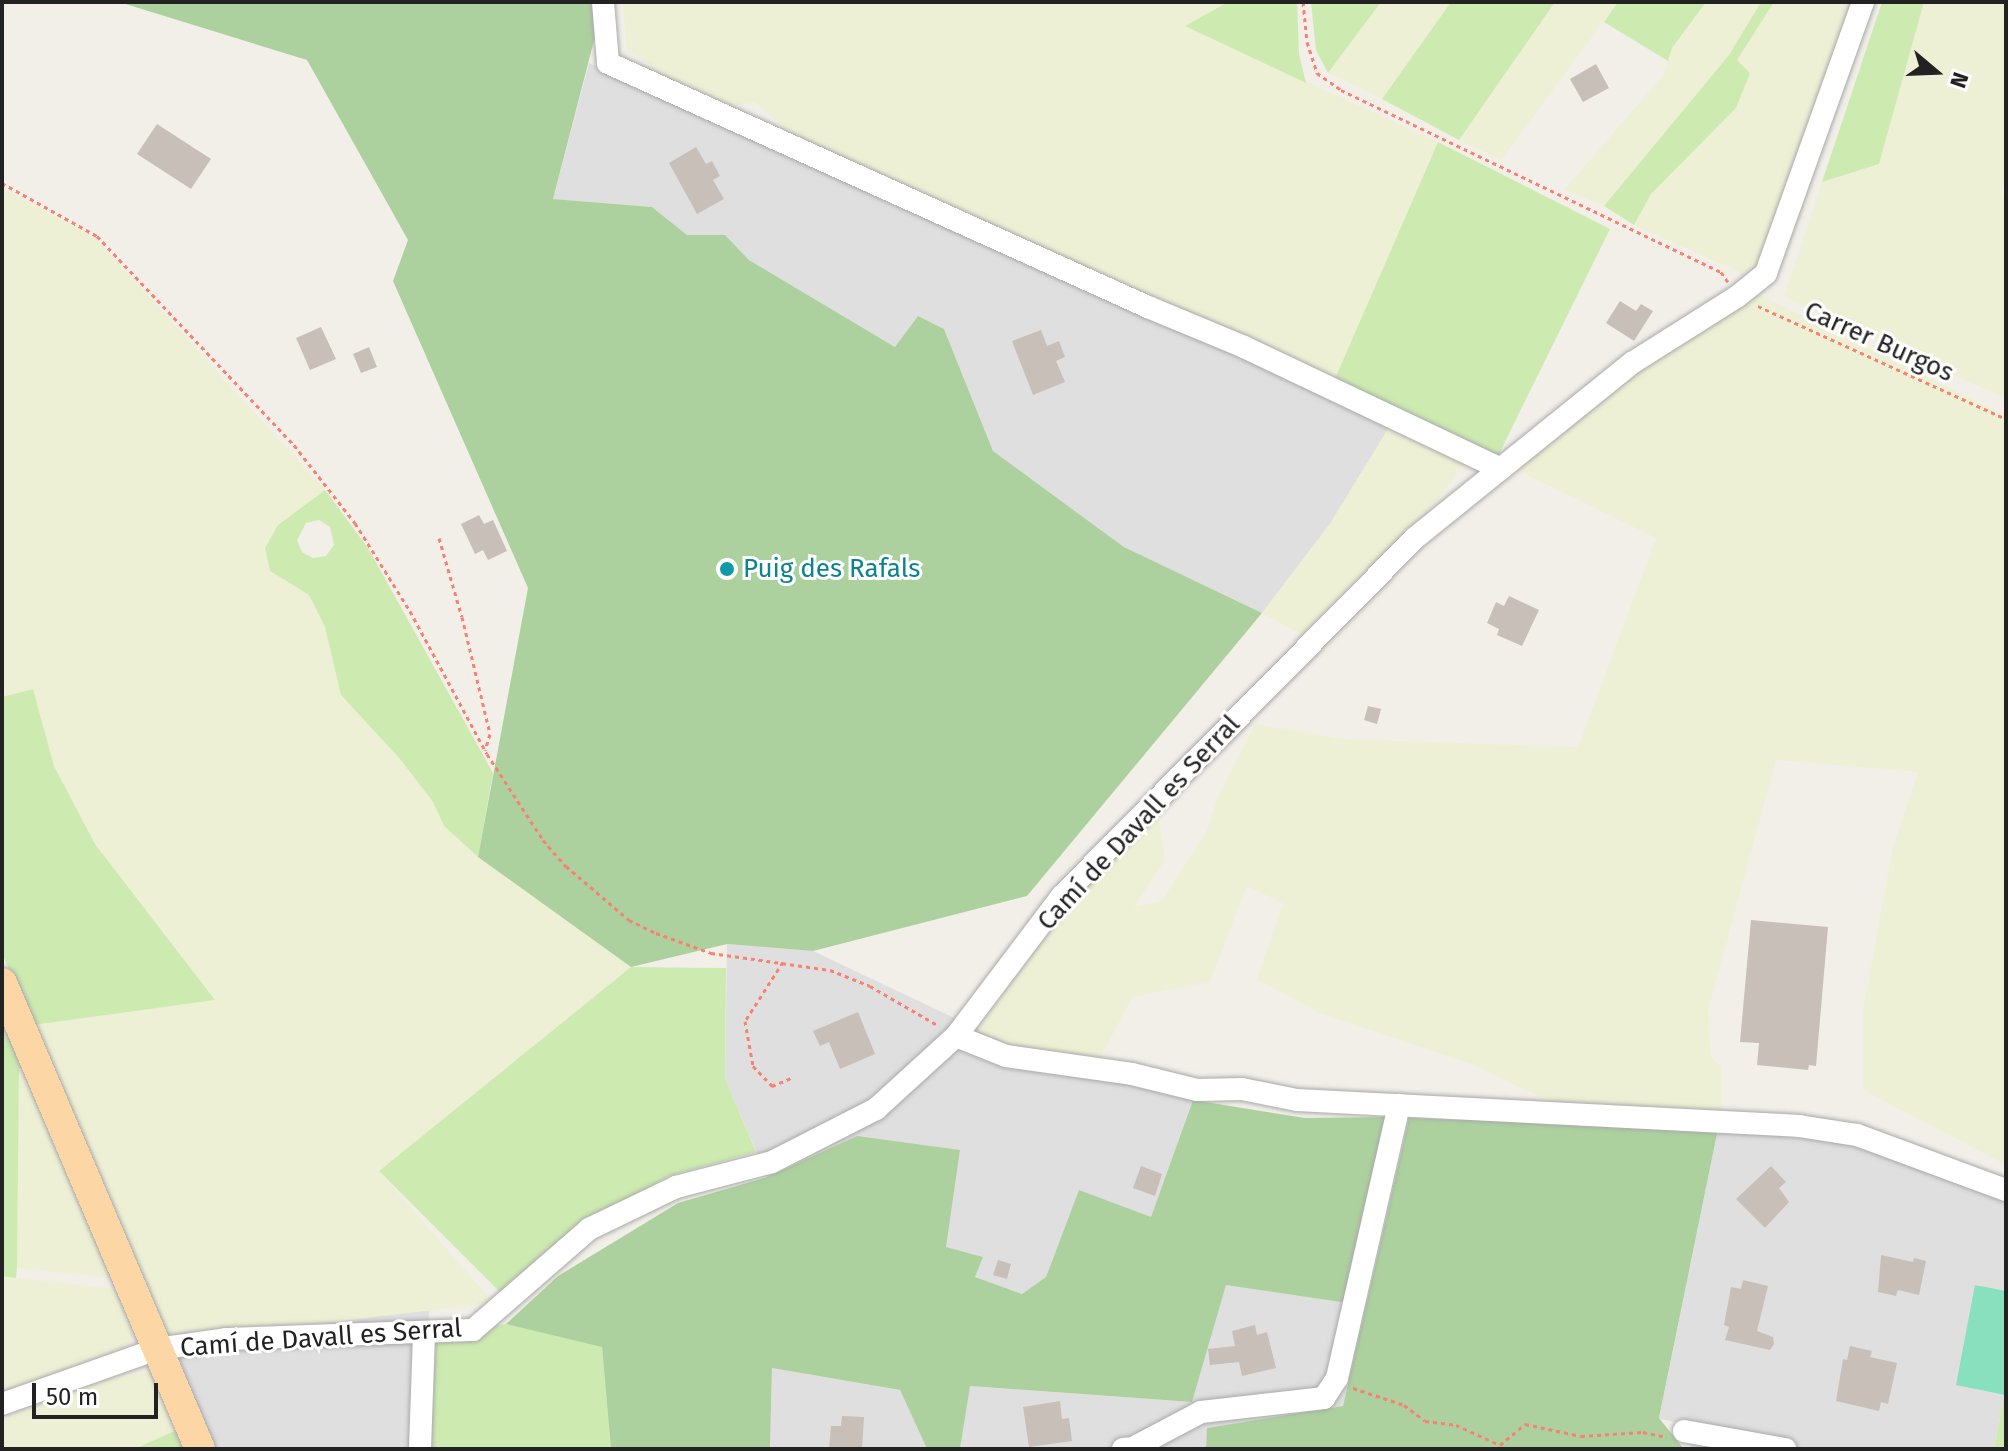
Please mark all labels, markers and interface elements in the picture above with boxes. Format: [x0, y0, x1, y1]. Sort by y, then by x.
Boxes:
north arrow [1896, 32, 1976, 112]
text: N [1944, 69, 1974, 91]
street label: Carrer Burgos [1800, 295, 1958, 389]
place label: Puig des Rafals [743, 553, 920, 585]
marker: Puig des Rafals [718, 560, 736, 578]
street label: Camí de Davall es Serral [1031, 709, 1247, 937]
street label: Camí de Davall es Serral [179, 1313, 463, 1363]
scale bar [36, 1367, 162, 1417]
text: 50 m [46, 1383, 98, 1411]

